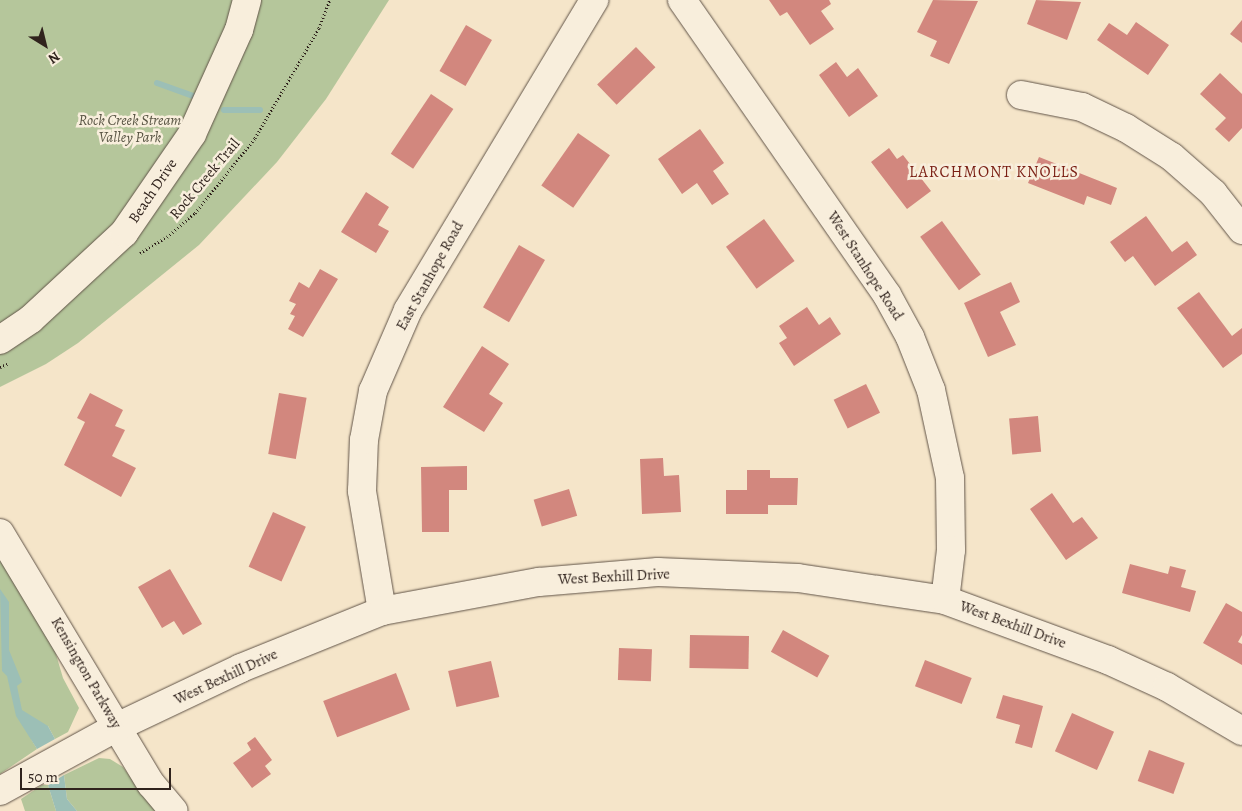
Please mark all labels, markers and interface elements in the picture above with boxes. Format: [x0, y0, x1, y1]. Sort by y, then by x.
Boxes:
north arrow [20, 20, 70, 70]
text: N [44, 47, 64, 68]
park label: Rock Creek Stream Valley Park [79, 111, 181, 146]
street label: Rock Creek Trail [166, 135, 244, 223]
street label: Beach Drive [125, 155, 181, 227]
district label: LARCHMONT KNOLLS [907, 162, 1081, 182]
street label: West Stanhope Road [823, 208, 907, 324]
street label: East Stanhope Road [393, 218, 467, 334]
street label: West Bexhill Drive [558, 565, 670, 589]
street label: West Bexhill Drive [957, 597, 1069, 653]
street label: Kensington Parkway [47, 614, 125, 732]
street label: West Bexhill Drive [171, 645, 281, 709]
scale bar [22, 758, 174, 790]
text: 50 m [28, 767, 58, 787]

